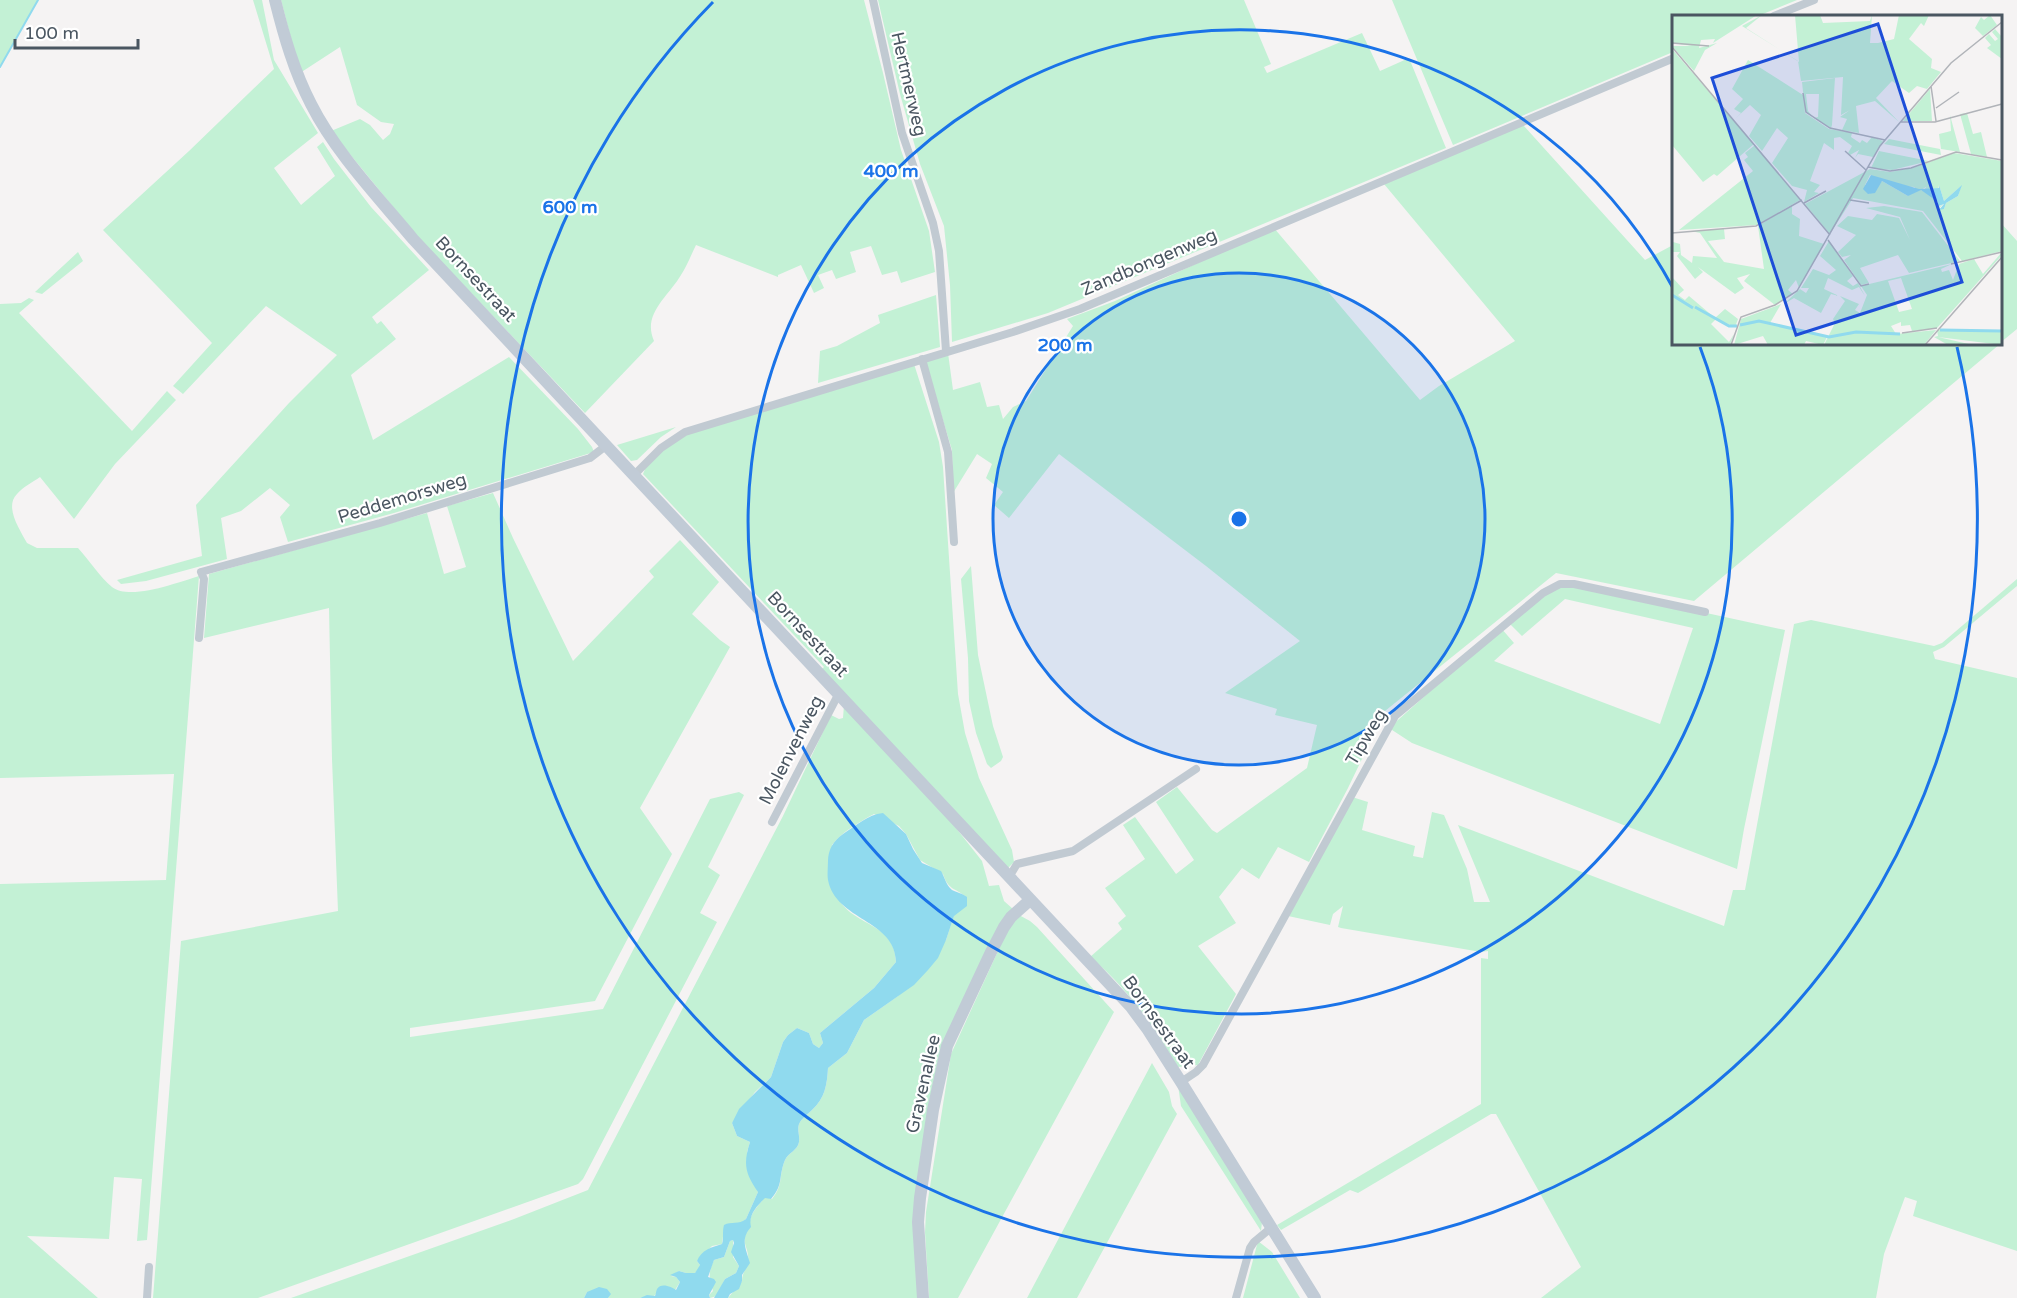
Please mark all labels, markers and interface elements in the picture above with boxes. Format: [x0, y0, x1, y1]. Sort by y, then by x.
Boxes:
scale bar [15, 12, 138, 50]
inset map [1672, 15, 2002, 345]
text: 100 m [24, 22, 79, 44]
street label: Hertmerweg [886, 30, 932, 138]
text: 400 m [863, 160, 919, 182]
text: 600 m [542, 196, 598, 218]
street label: Zandbongenweg [1078, 224, 1220, 300]
street label: Bornsestraat [431, 232, 521, 327]
text: 200 m [1037, 334, 1093, 356]
street label: Peddemorsweg [335, 468, 469, 528]
centre of rings [1229, 509, 1249, 529]
street label: Bornsestraat [763, 587, 853, 682]
street label: Molenvenweg [754, 692, 828, 808]
street label: Tipweg [1341, 705, 1391, 769]
street label: Bornsestraat [1118, 971, 1200, 1073]
street label: Gravenallee [901, 1033, 945, 1135]

